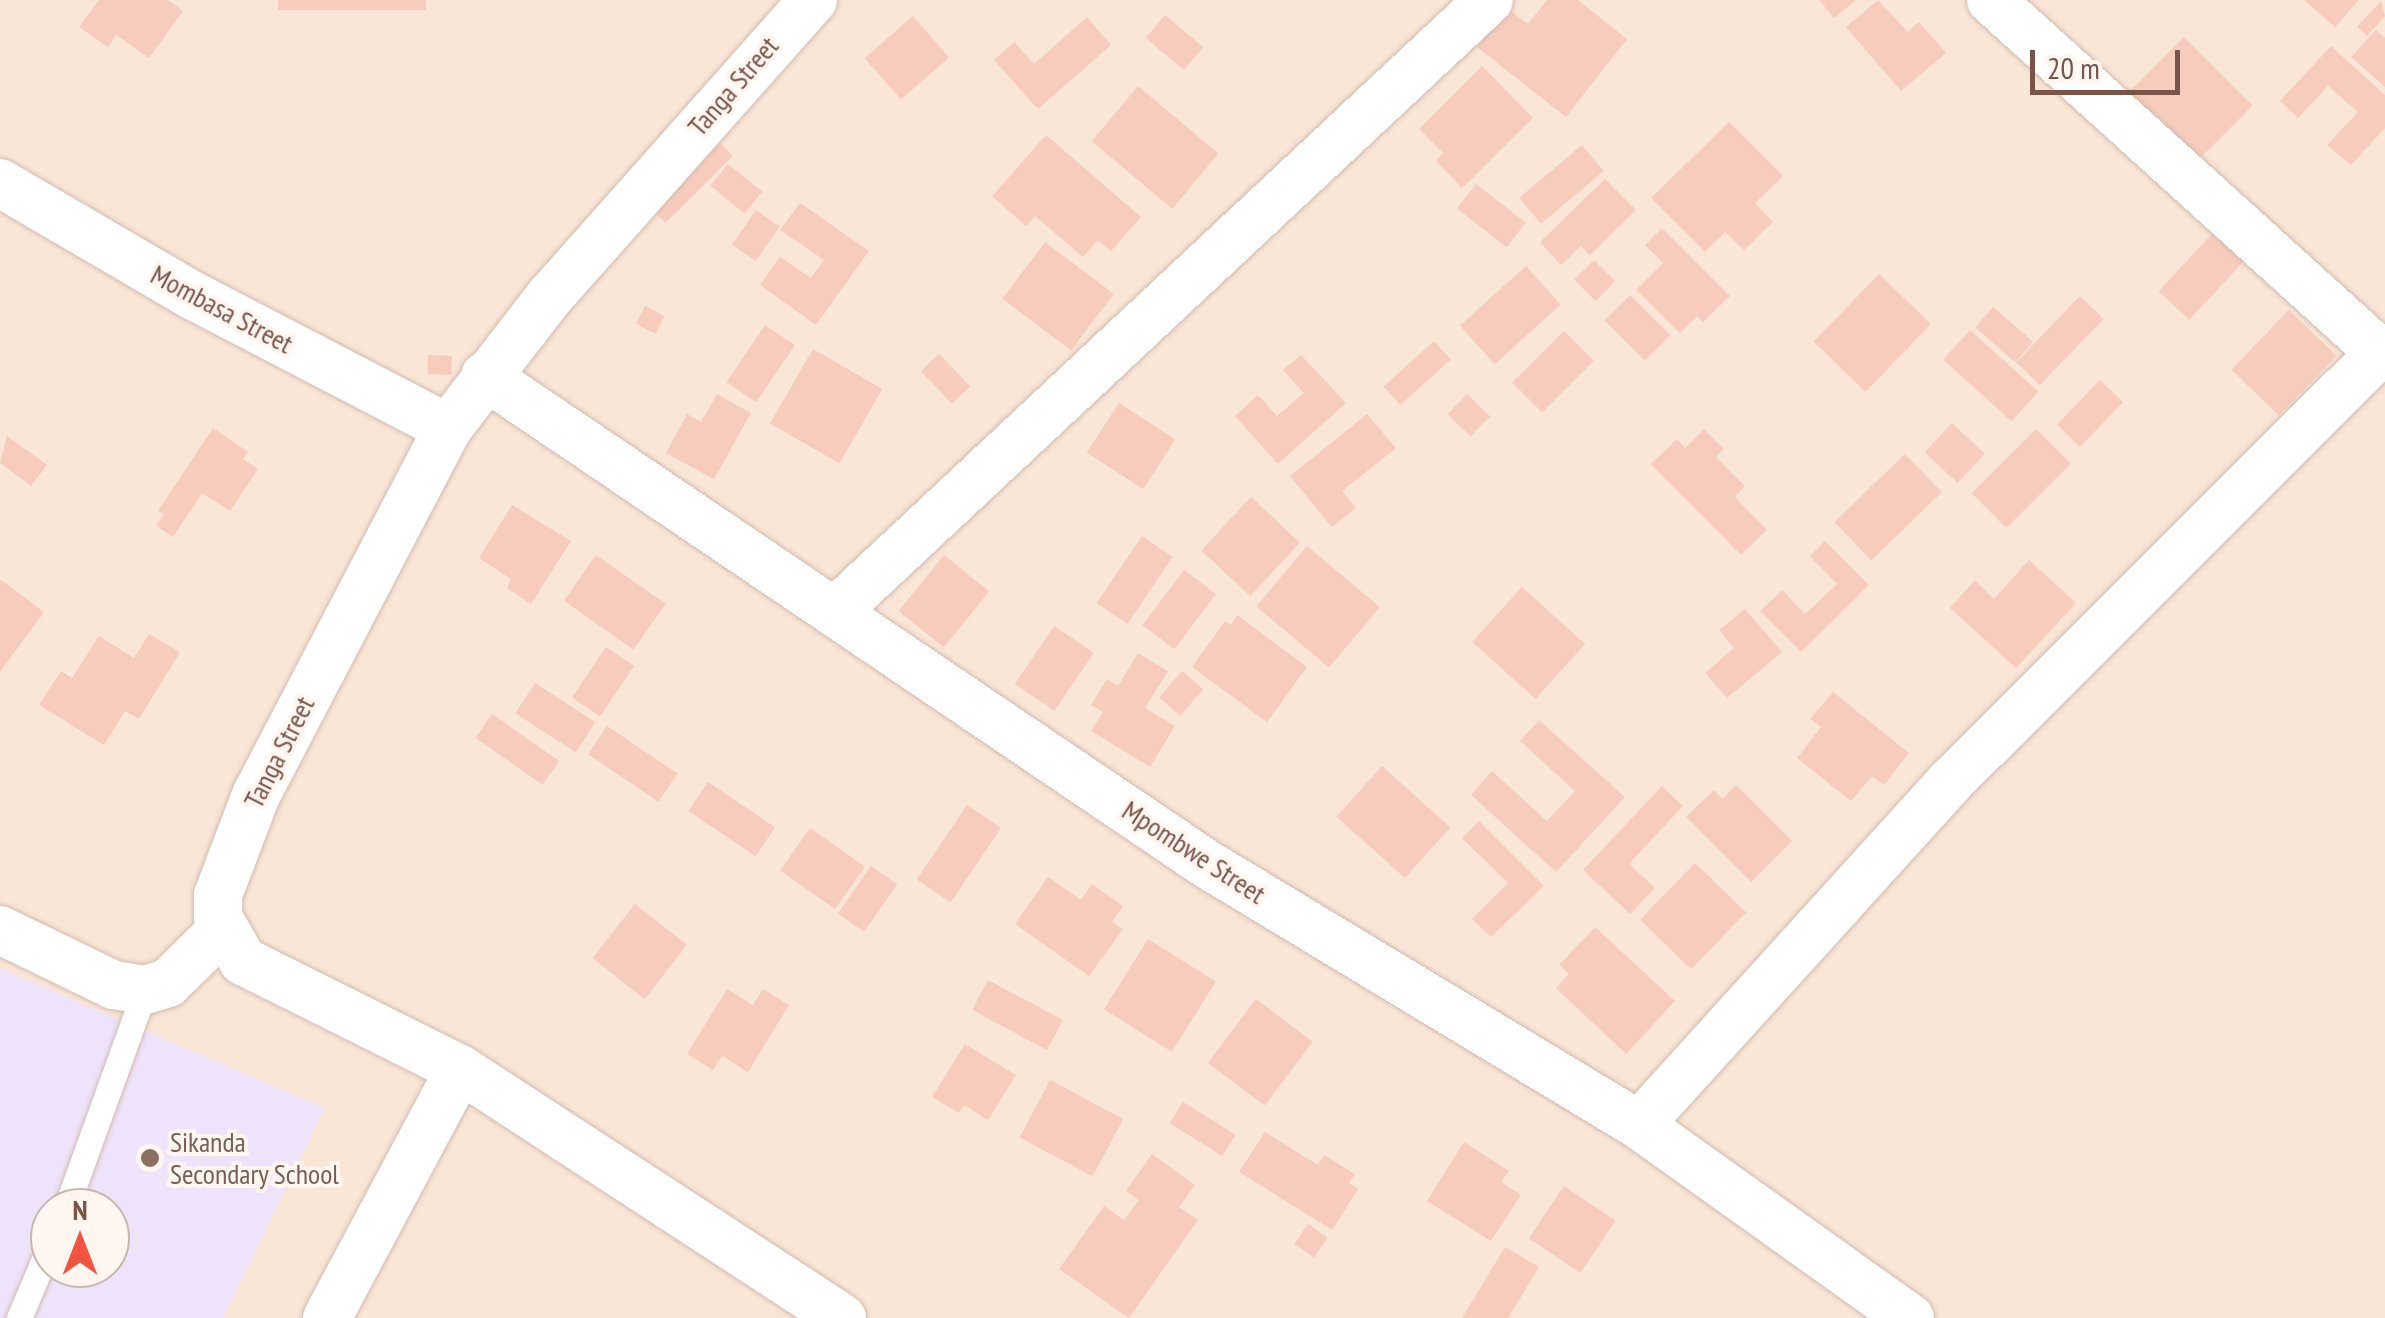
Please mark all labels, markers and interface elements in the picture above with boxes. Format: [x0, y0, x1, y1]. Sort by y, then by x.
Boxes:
street label: Tanga Street [681, 29, 785, 143]
scale bar [2035, 30, 2185, 92]
text: 20 m [2047, 48, 2100, 87]
street label: Mombasa Street [145, 258, 299, 360]
street label: Tanga Street [237, 691, 321, 813]
street label: Mpombwe Street [1116, 793, 1272, 911]
place label: Sikanda Secondary School [170, 1125, 340, 1191]
marker: Sikanda Secondary School [139, 1147, 161, 1169]
north arrow [30, 1188, 130, 1288]
text: N [72, 1191, 88, 1228]

